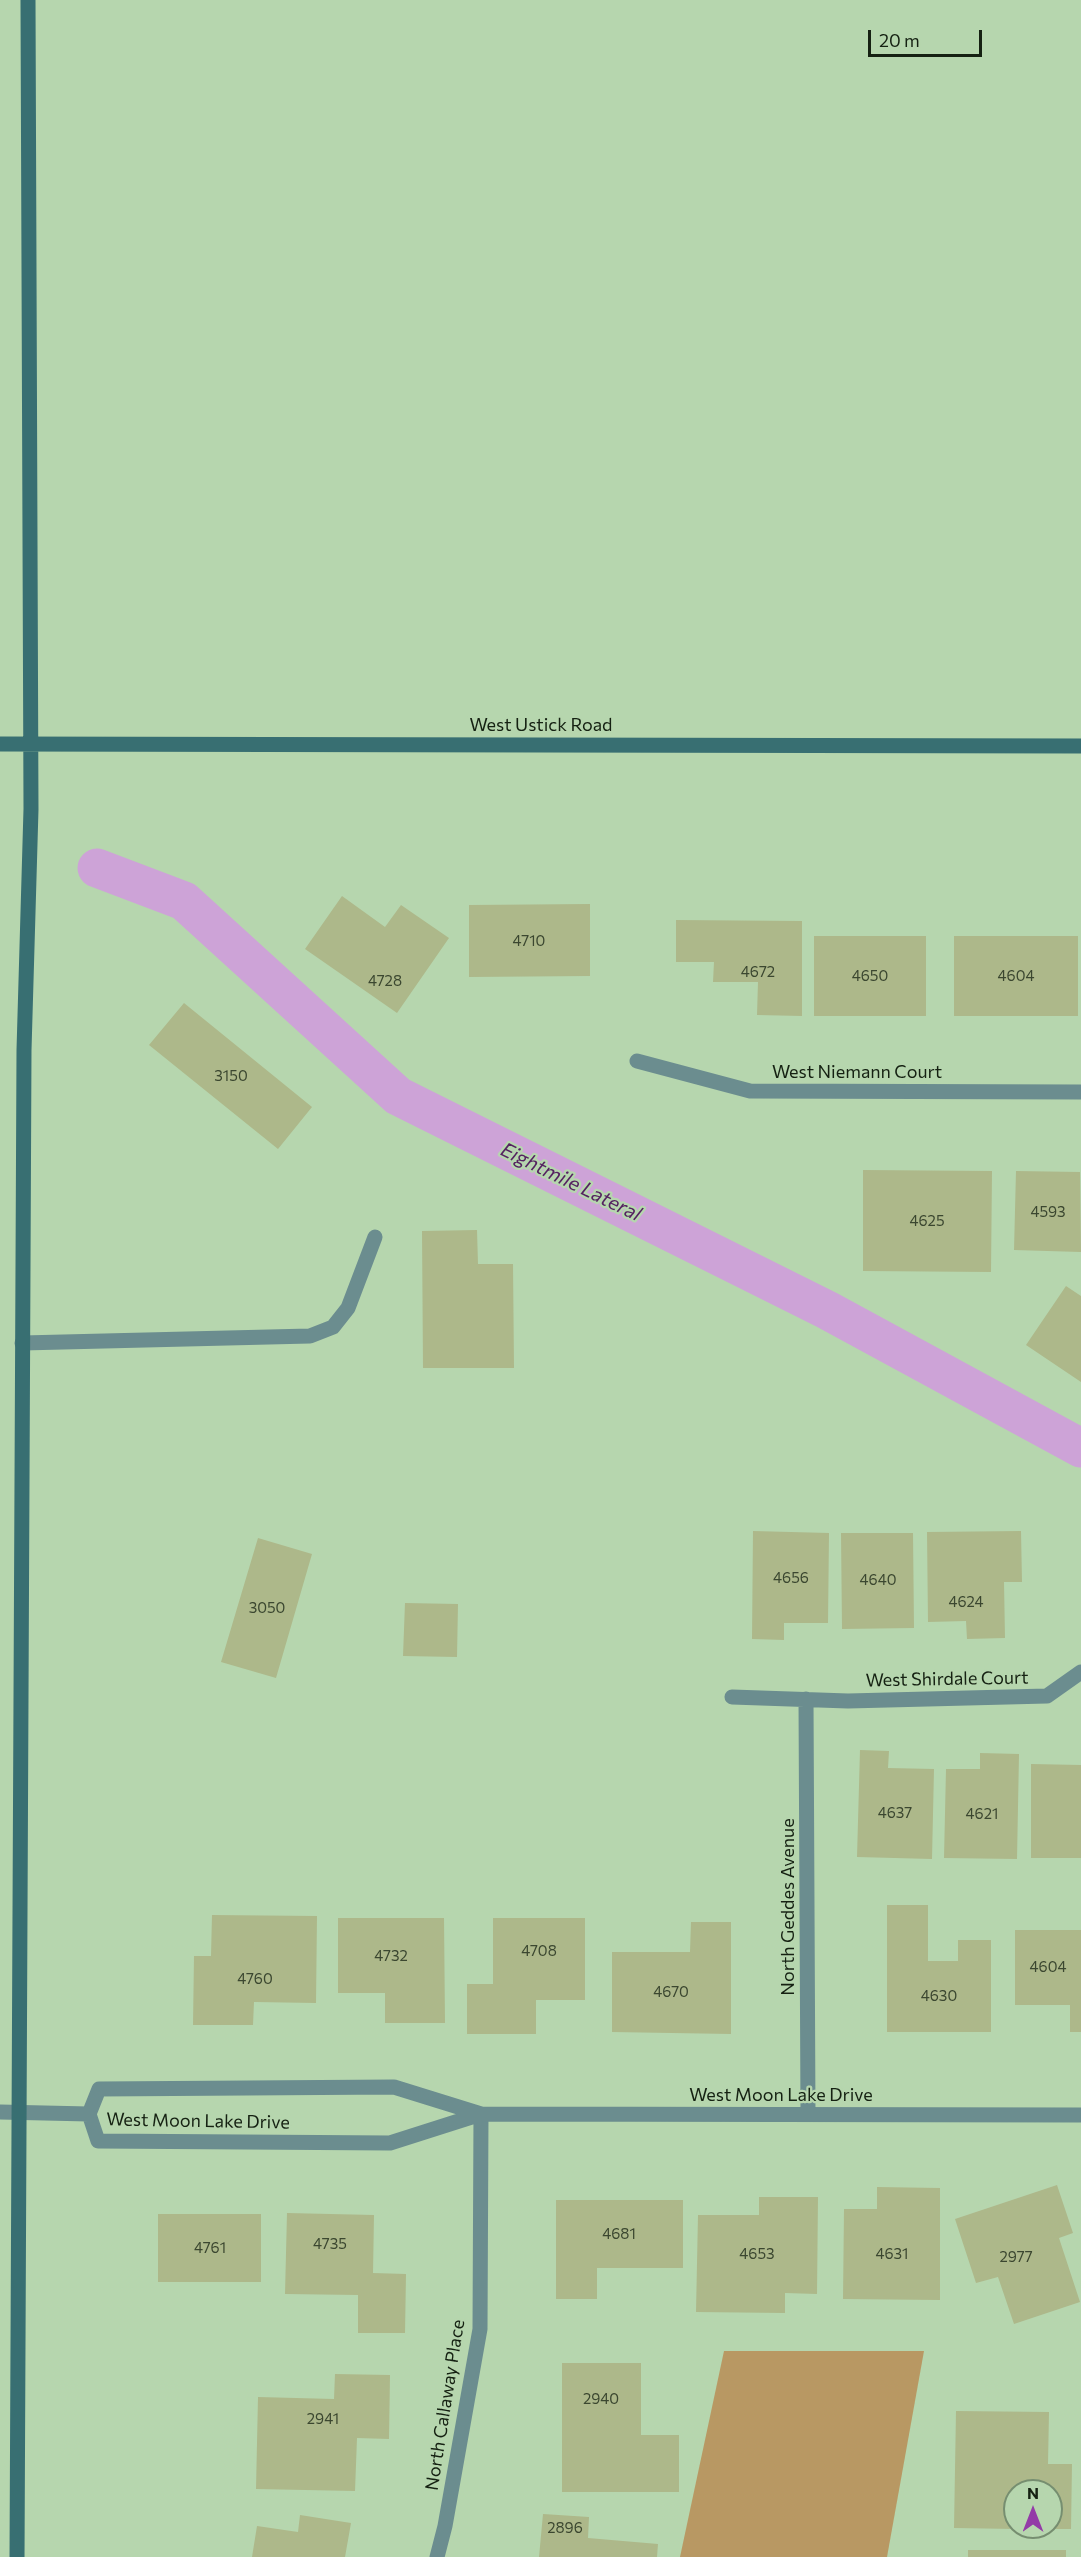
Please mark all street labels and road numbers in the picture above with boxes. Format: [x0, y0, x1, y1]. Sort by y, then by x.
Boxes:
street label: West Ustick Road [470, 714, 612, 736]
street label: West Niemann Court [772, 1061, 942, 1083]
street label: West Shirdale Court [865, 1667, 1029, 1691]
street label: North Geddes Avenue [777, 1818, 799, 1996]
street label: West Moon Lake Drive [689, 2084, 873, 2106]
street label: West Moon Lake Drive [106, 2109, 290, 2133]
street label: North Callaway Place [421, 2318, 469, 2492]

